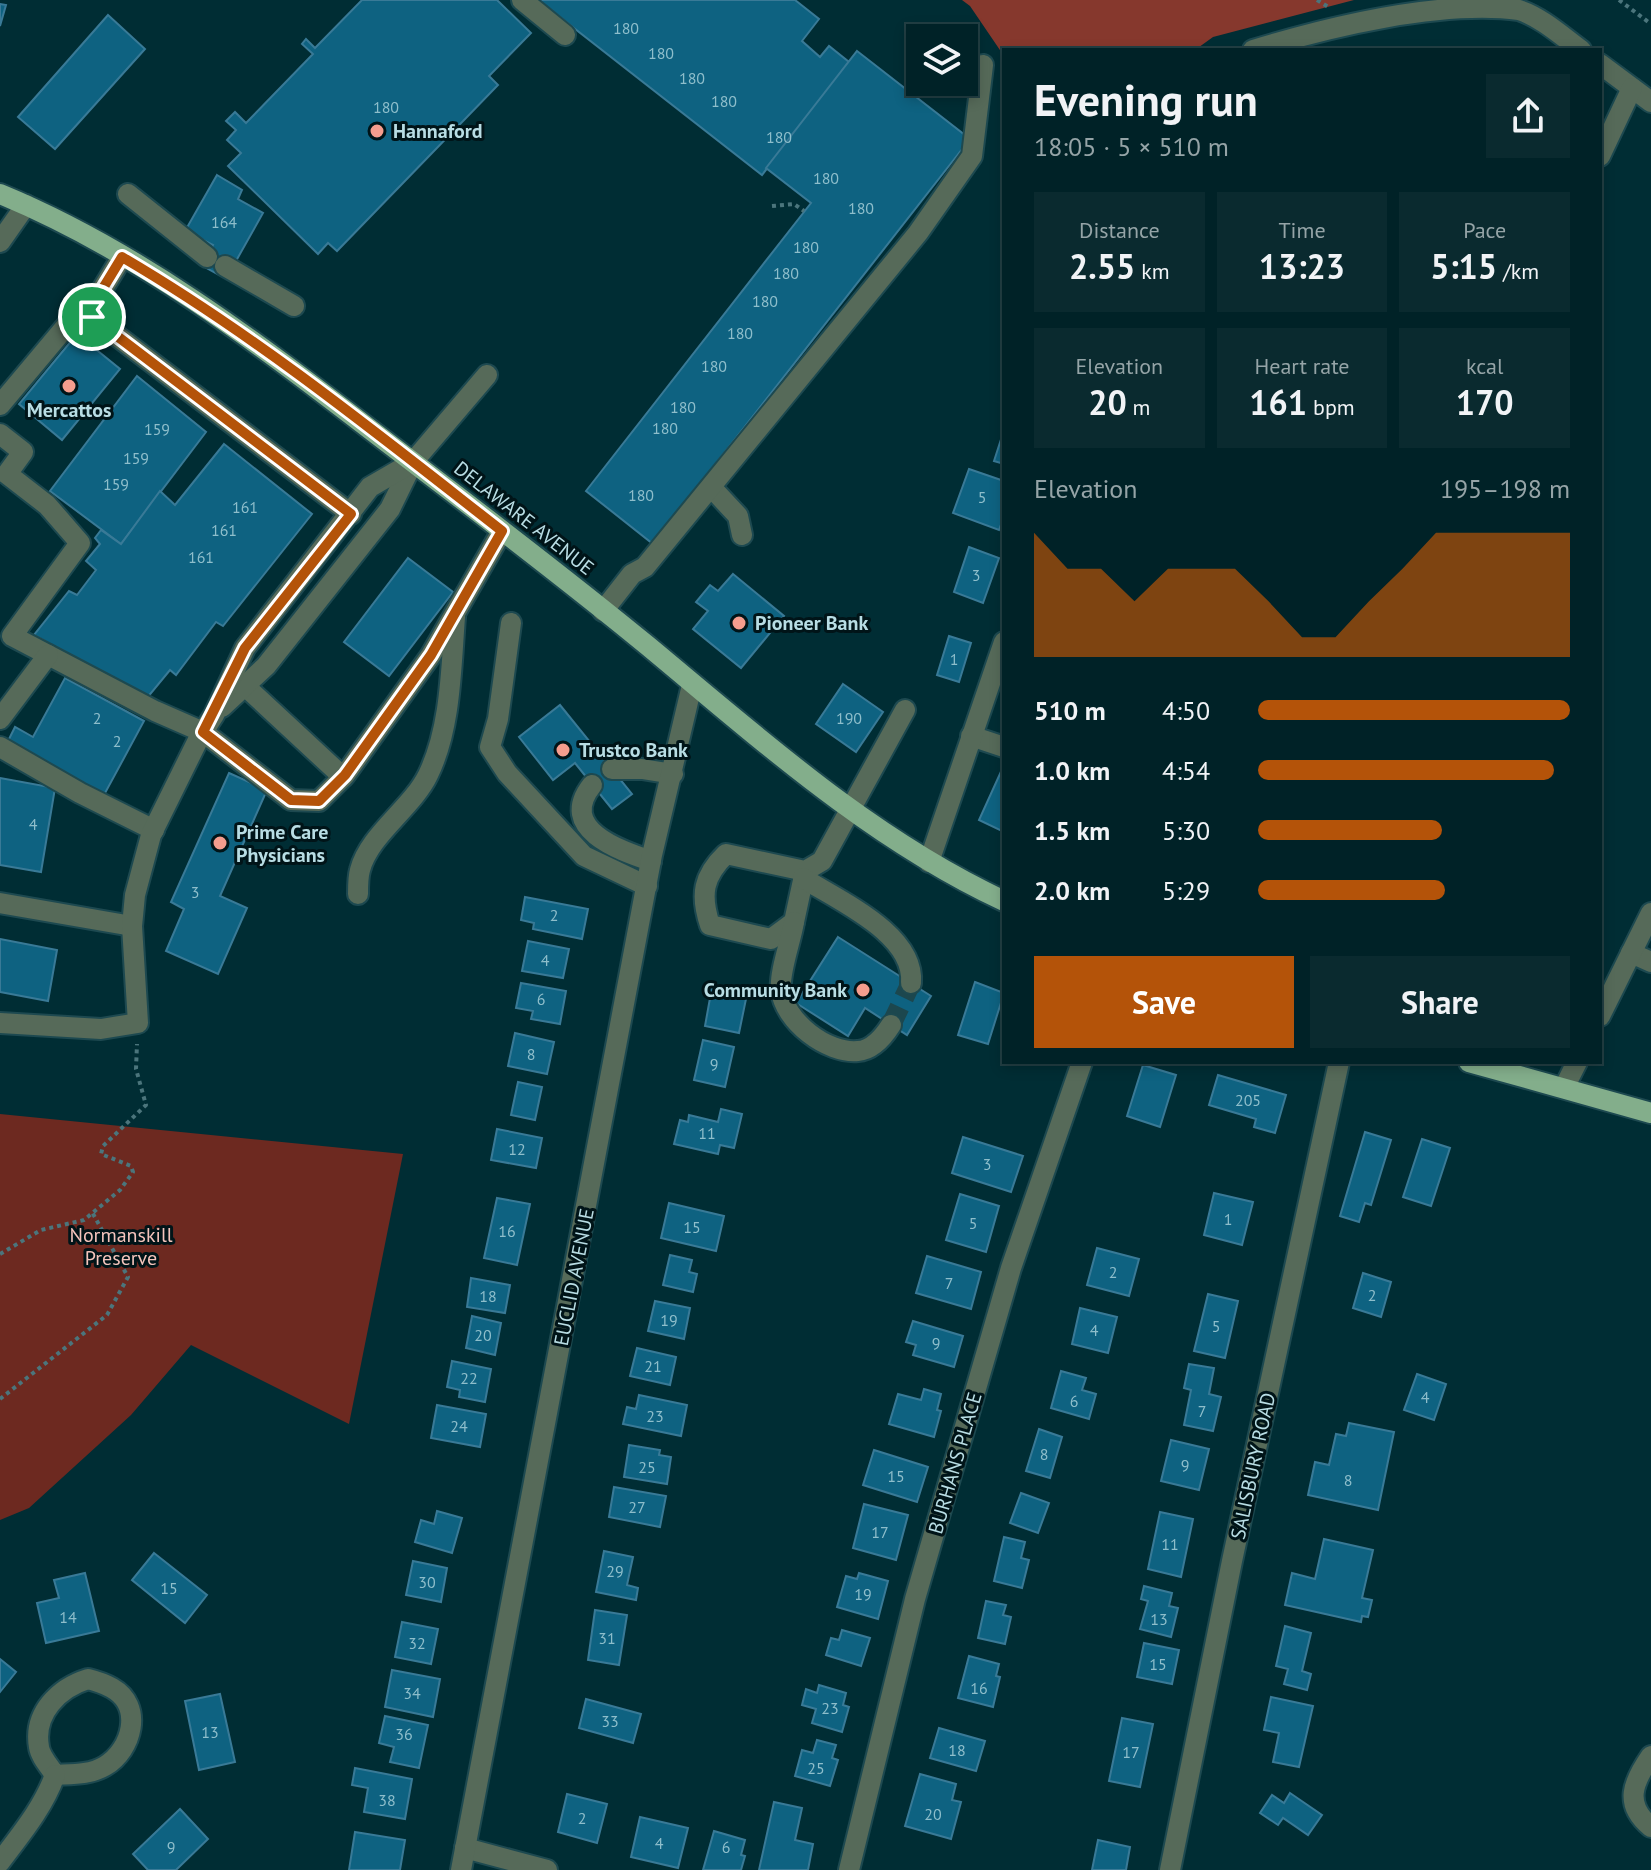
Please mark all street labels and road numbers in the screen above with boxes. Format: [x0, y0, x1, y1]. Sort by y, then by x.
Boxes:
street label: DELAWARE AVENUE [449, 455, 599, 581]
street label: EUCLID AVENUE [548, 1206, 600, 1348]
street label: BURHANS PLACE [922, 1389, 988, 1537]
street label: SALISBURY ROAD [1225, 1390, 1281, 1542]

